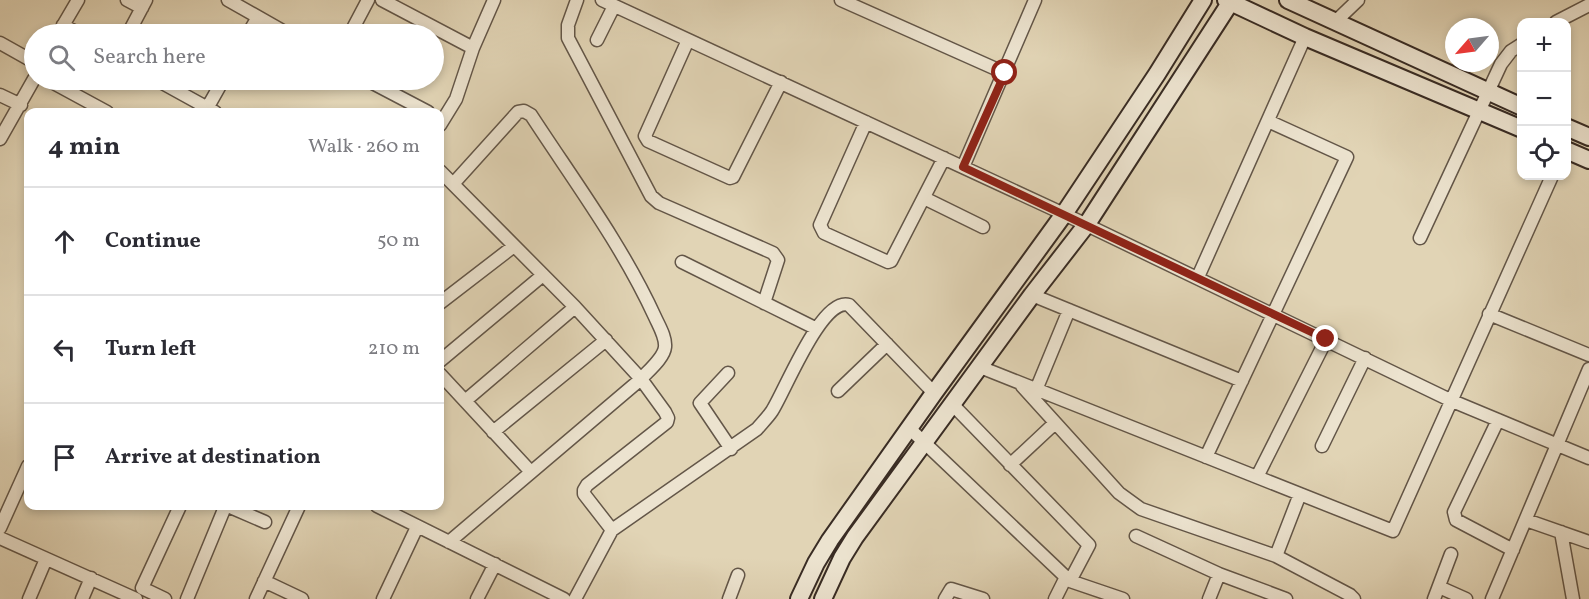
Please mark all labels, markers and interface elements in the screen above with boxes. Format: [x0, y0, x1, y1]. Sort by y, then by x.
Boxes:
north arrow [1445, 18, 1499, 72]
map controls [1517, 18, 1571, 180]
button: + [1517, 18, 1571, 72]
search box [24, 24, 444, 90]
icon: search [45, 41, 78, 74]
text: Search here [93, 42, 206, 73]
route start [991, 59, 1017, 85]
button: − [1517, 72, 1571, 126]
button: locate [1517, 126, 1571, 180]
text: 4 min [48, 129, 120, 165]
text: Walk · 260 m [308, 133, 420, 161]
icon: ahead [48, 225, 81, 258]
text: Continue [105, 226, 201, 257]
text: 50 m [377, 227, 420, 255]
route end [1312, 325, 1338, 351]
icon: left [48, 333, 81, 366]
text: Turn left [105, 334, 196, 365]
text: 210 m [368, 335, 420, 363]
icon: arrive [48, 441, 81, 474]
text: Arrive at destination [105, 442, 321, 473]

